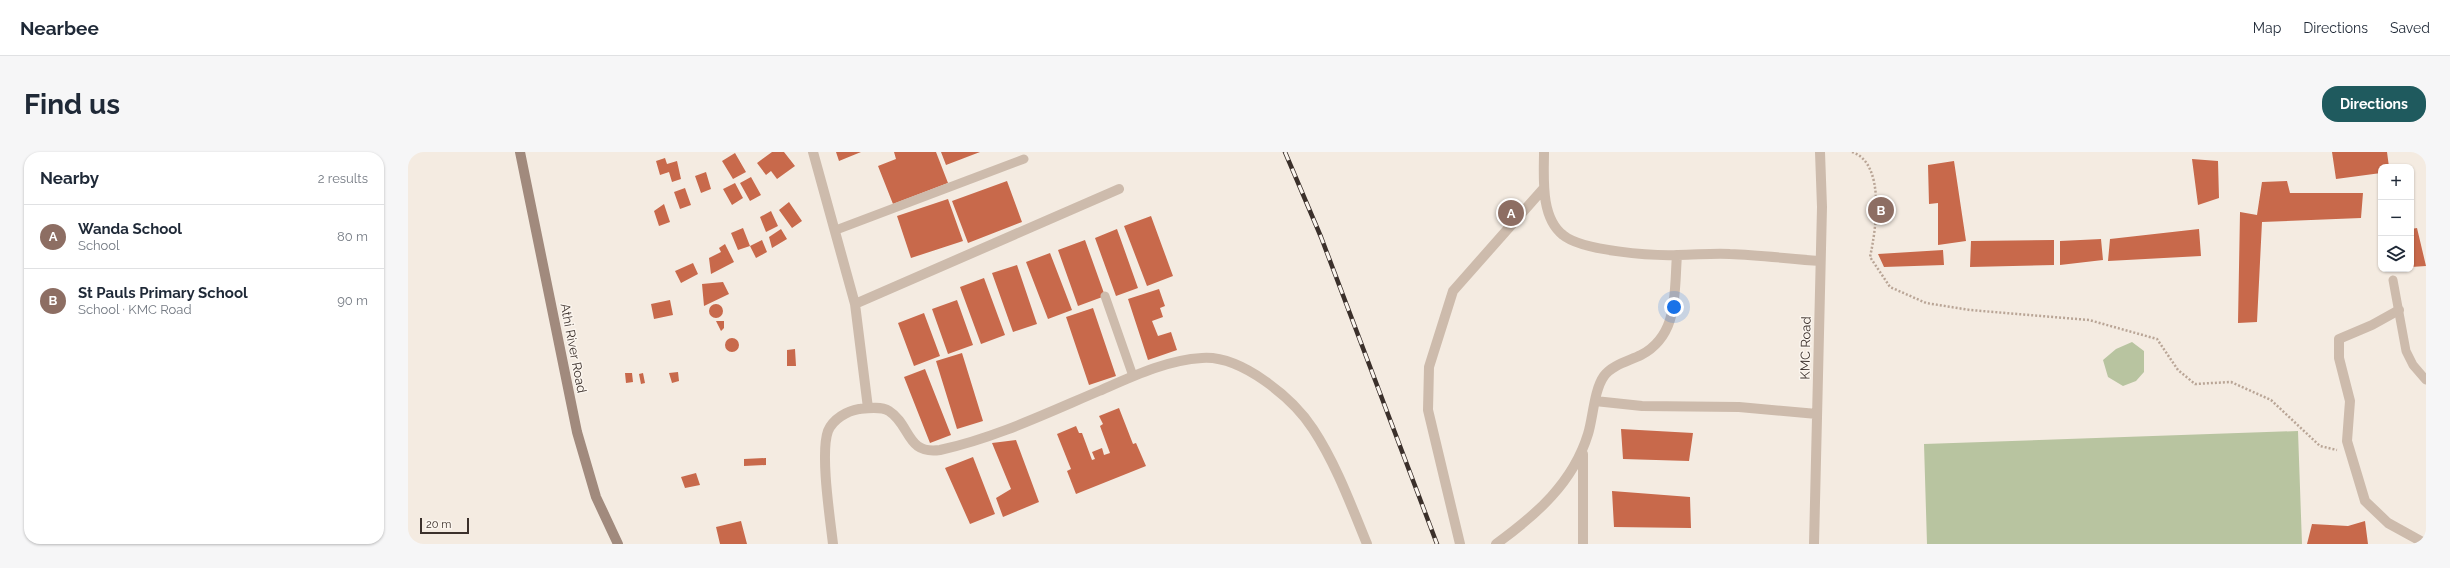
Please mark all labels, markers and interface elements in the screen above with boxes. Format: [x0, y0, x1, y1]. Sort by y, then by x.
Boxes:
text: Nearbee [20, 17, 99, 39]
text: Map [2253, 20, 2281, 36]
text: Directions [2303, 20, 2368, 36]
text: Saved [2390, 20, 2430, 36]
button: Directions [2322, 86, 2426, 122]
text: Find us [24, 88, 120, 121]
map controls [2378, 164, 2414, 272]
button: + [2378, 164, 2414, 200]
text: Nearby [40, 168, 99, 188]
text: 2 results [318, 171, 368, 186]
pin: B [1868, 195, 1894, 225]
pin: A [1498, 198, 1524, 228]
button: − [2378, 200, 2414, 236]
text: Wanda School [78, 220, 182, 238]
text: A [49, 229, 57, 244]
text: 80 m [337, 229, 368, 244]
button: layers [2378, 236, 2414, 272]
text: School [78, 238, 120, 253]
text: St Pauls Primary School [78, 284, 248, 302]
text: B [49, 293, 57, 308]
text: 90 m [337, 293, 368, 308]
your location [1664, 297, 1684, 317]
text: School · KMC Road [78, 302, 191, 317]
street label: Athi River Road [557, 302, 590, 394]
street label: KMC Road [1797, 316, 1814, 380]
scale bar [420, 516, 469, 535]
text: 20 m [426, 518, 451, 531]

